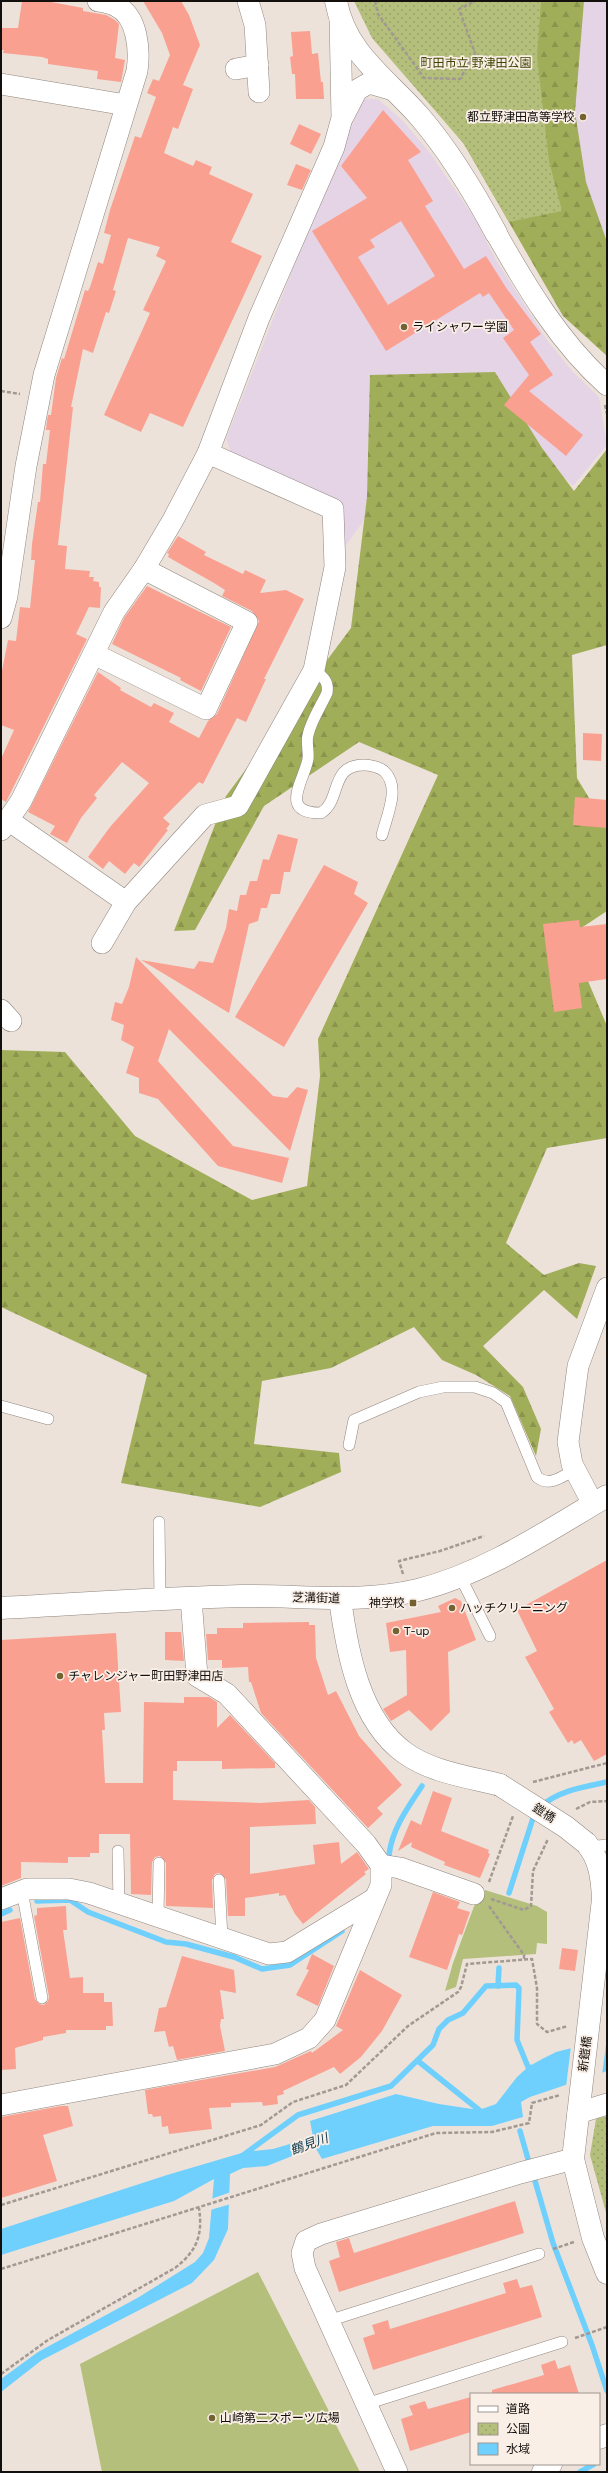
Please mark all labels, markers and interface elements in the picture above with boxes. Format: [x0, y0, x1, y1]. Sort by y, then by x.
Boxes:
park label: 町田市立 野津田公園 [421, 56, 531, 70]
place label: 都立野津田高等学校 [467, 110, 575, 124]
marker: 都立野津田高等学校 [578, 112, 588, 122]
place label: ライシャワー学園 [412, 320, 508, 334]
marker: ライシャワー学園 [399, 322, 409, 332]
street label: 芝溝街道 [292, 1591, 340, 1605]
place label: 神学校 [369, 1596, 405, 1610]
marker: 神学校 [408, 1598, 418, 1608]
place label: ハッチクリーニング [460, 1601, 568, 1615]
marker: ハッチクリーニング [447, 1603, 457, 1613]
place label: T-up [404, 1624, 429, 1638]
marker: T-up [391, 1626, 401, 1636]
place label: チャレンジャー町田野津田店 [68, 1669, 223, 1683]
marker: チャレンジャー町田野津田店 [55, 1671, 65, 1681]
street label: 鎧橋 [530, 1801, 558, 1825]
street label: 新鎧橋 [576, 2035, 594, 2073]
water label: 鶴見川 [288, 2130, 332, 2158]
legend [470, 2393, 600, 2465]
text: 道路 [506, 2402, 530, 2416]
place label: 山崎第二スポーツ広場 [220, 2411, 340, 2425]
marker: 山崎第二スポーツ広場 [207, 2413, 217, 2423]
text: 公園 [506, 2422, 530, 2436]
text: 水域 [506, 2442, 530, 2456]

